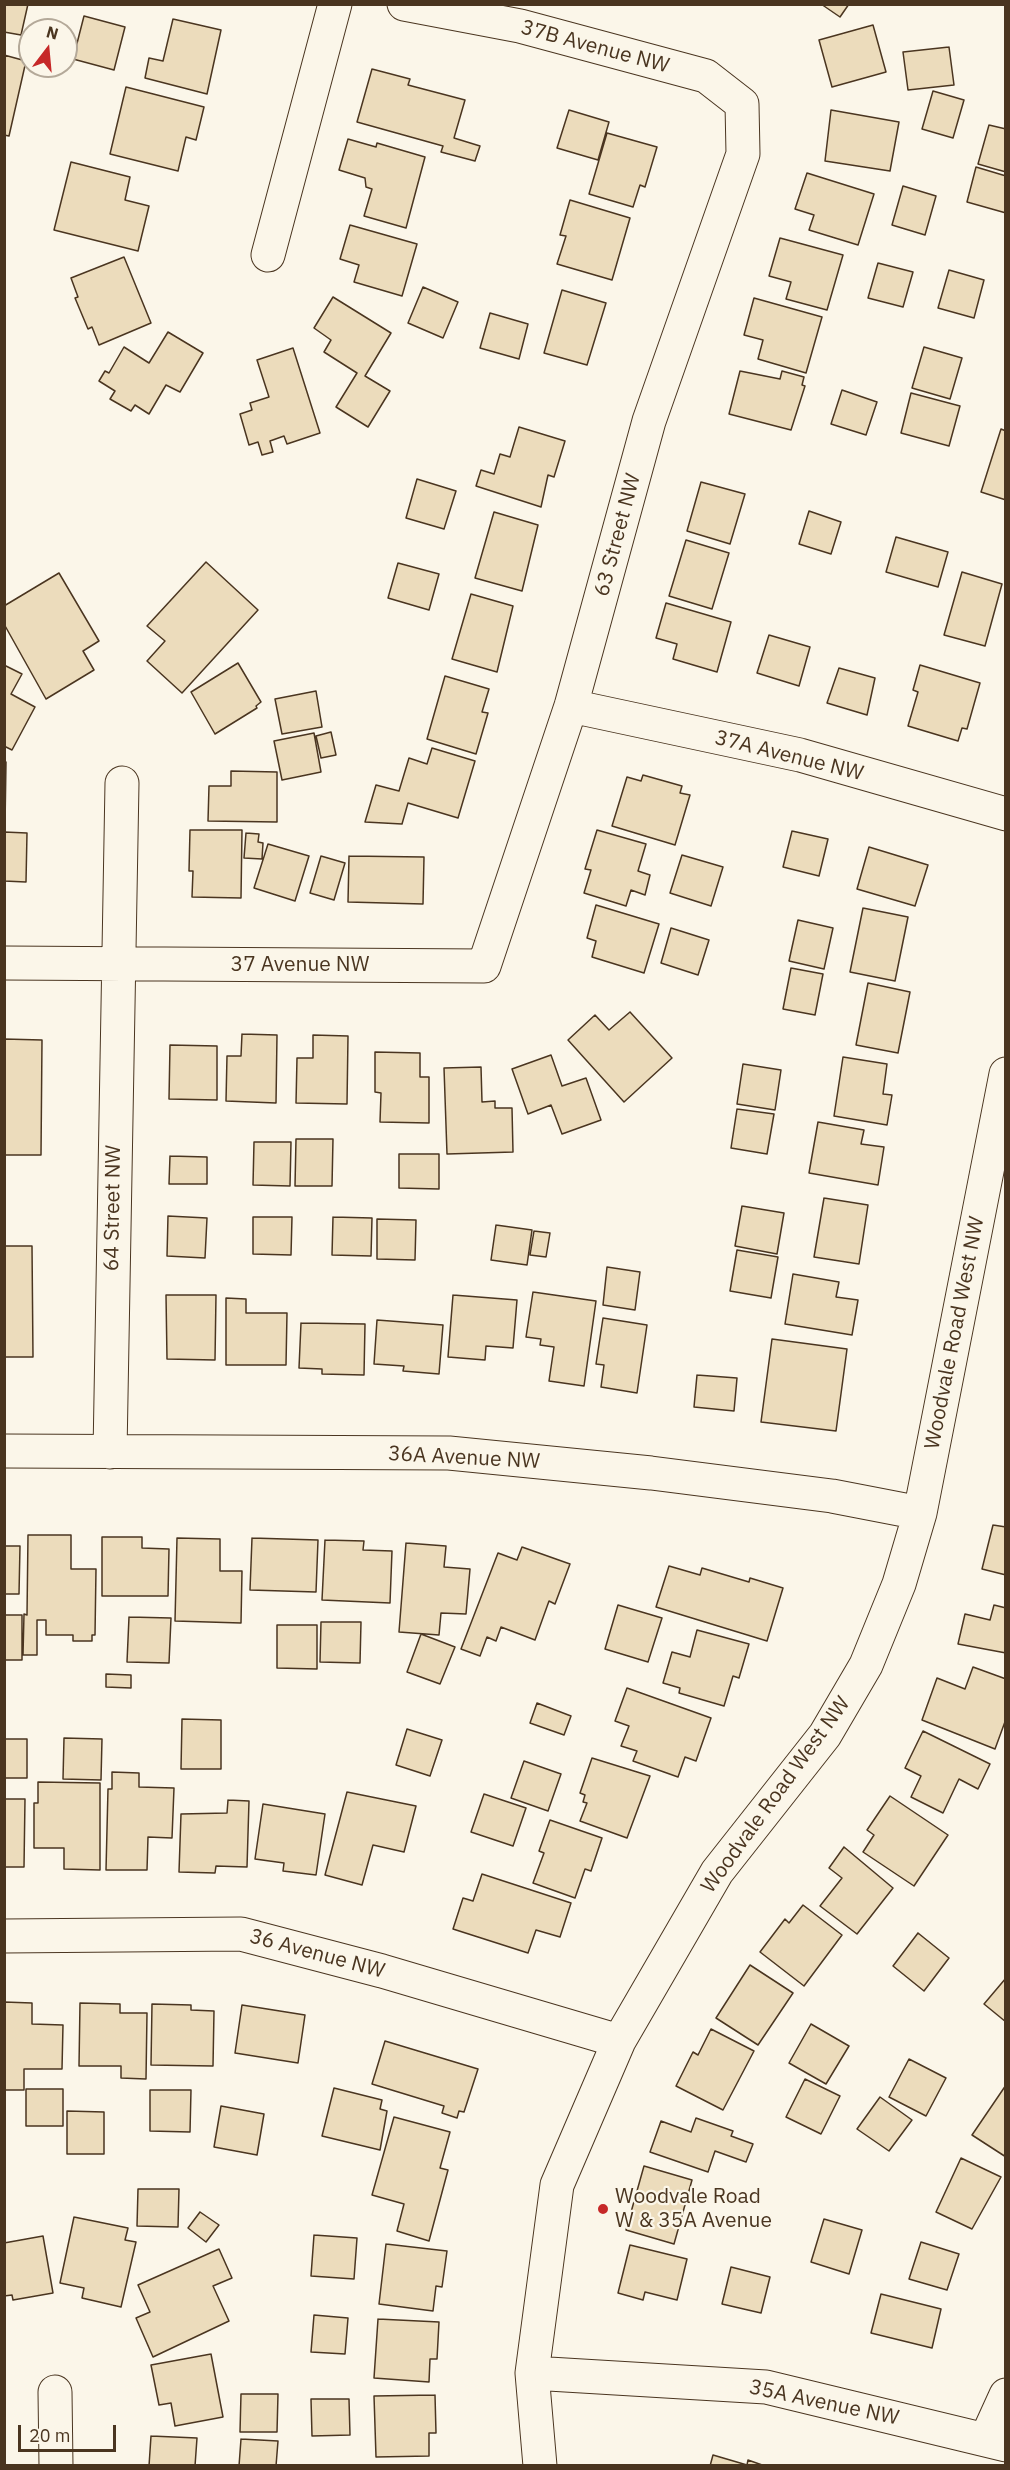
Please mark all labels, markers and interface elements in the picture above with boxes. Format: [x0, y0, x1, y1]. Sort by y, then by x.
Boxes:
street label: 37B Avenue NW [518, 15, 672, 79]
north arrow [18, 18, 78, 78]
text: N [44, 21, 61, 44]
street label: 63 Street NW [589, 471, 647, 599]
street label: 37A Avenue NW [712, 725, 866, 787]
street label: 37 Avenue NW [231, 952, 369, 978]
street label: 64 Street NW [99, 1145, 127, 1271]
street label: Woodvale Road West NW [920, 1214, 990, 1452]
street label: 36A Avenue NW [387, 1441, 541, 1475]
street label: Woodvale Road West NW [696, 1692, 856, 1898]
street label: 36 Avenue NW [247, 1924, 387, 1984]
place label: Woodvale Road W & 35A Avenue [615, 2184, 772, 2234]
marker: Woodvale Road W & 35A Avenue [596, 2202, 610, 2216]
street label: 35A Avenue NW [747, 2375, 901, 2431]
scale bar [21, 2413, 118, 2451]
text: 20 m [29, 2424, 71, 2447]

